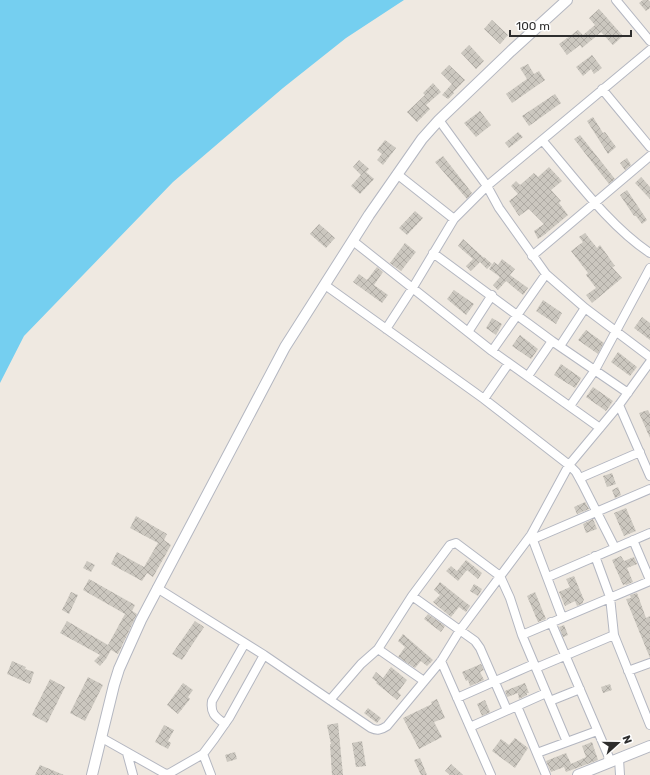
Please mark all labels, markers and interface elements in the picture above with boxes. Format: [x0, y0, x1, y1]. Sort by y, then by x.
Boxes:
scale bar [510, 12, 631, 38]
text: 100 m [516, 19, 550, 33]
north arrow [598, 723, 638, 763]
text: N [619, 734, 634, 746]

